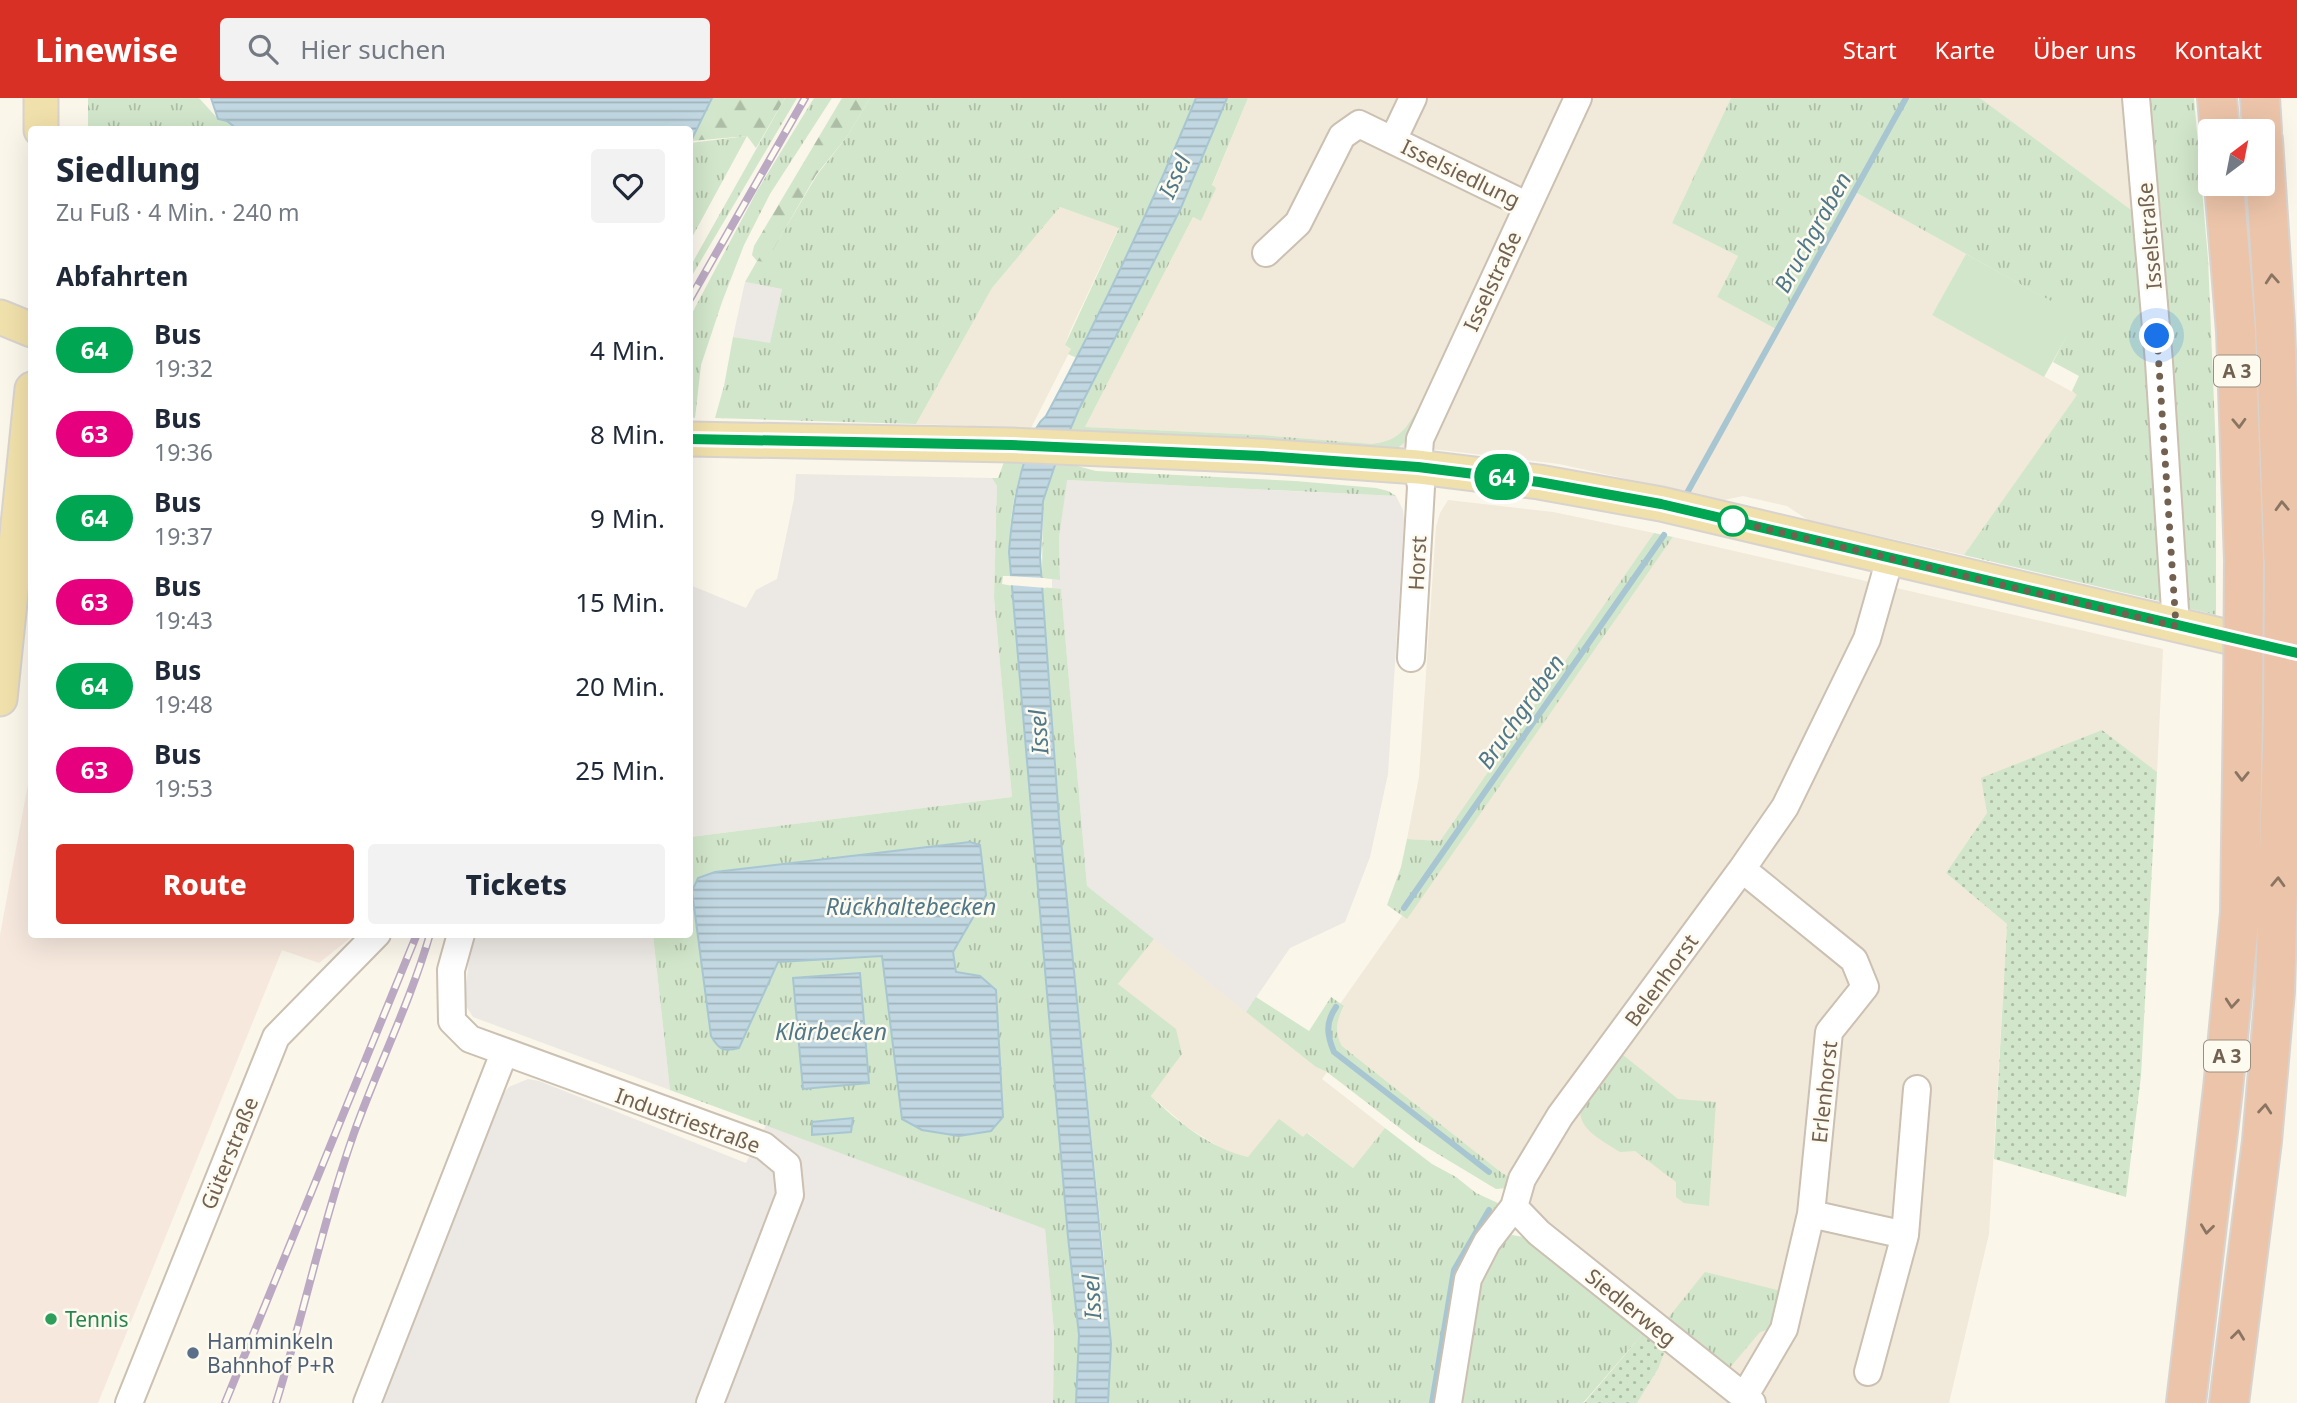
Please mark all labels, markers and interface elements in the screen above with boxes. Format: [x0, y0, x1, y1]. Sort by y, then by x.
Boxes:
search box [220, 18, 710, 81]
text: Linewise [35, 27, 178, 72]
icon: search [244, 30, 282, 68]
text: Hier suchen [300, 31, 446, 67]
text: Start [1843, 33, 1897, 66]
text: Karte [1935, 33, 1995, 66]
text: Über uns [2033, 33, 2136, 66]
text: Kontakt [2174, 33, 2262, 66]
north arrow [2198, 119, 2275, 196]
map controls [2198, 119, 2275, 196]
street label: Isselsiedlung [1397, 132, 1525, 214]
text: Siedlung [56, 147, 201, 192]
water label: Issel [1150, 148, 1198, 204]
button: heart [591, 149, 665, 223]
water label: Bruchgraben [1766, 166, 1858, 298]
street label: Isselstraße [2130, 181, 2168, 291]
text: Zu Fuß · 4 Min. · 240 m [56, 196, 300, 228]
street label: Isselstraße [1457, 226, 1527, 336]
text: Abfahrten [56, 258, 188, 294]
one-way arrow [2265, 273, 2280, 284]
text: Bus [154, 316, 201, 352]
your location [2139, 318, 2174, 353]
text: 4 Min. [590, 332, 665, 368]
text: 64 [81, 333, 108, 366]
text: 19:32 [154, 352, 213, 384]
road number: A 3 [2214, 356, 2260, 386]
text: Bus [154, 400, 201, 436]
text: 8 Min. [590, 416, 665, 452]
text: 63 [81, 417, 108, 450]
one-way arrow [2231, 418, 2246, 429]
text: 19:36 [154, 436, 213, 468]
line badge: 64 [1470, 454, 1534, 500]
text: 64 [1488, 460, 1516, 493]
text: Bus [154, 484, 201, 520]
text: 9 Min. [590, 500, 665, 536]
one-way arrow [2274, 500, 2289, 511]
text: 64 [81, 501, 108, 534]
unlabelled marker [1718, 506, 1748, 536]
text: 19:37 [154, 520, 213, 552]
street label: Horst [1402, 535, 1432, 591]
text: Bus [154, 568, 201, 604]
text: 15 Min. [575, 584, 665, 620]
text: 63 [81, 585, 108, 618]
text: 19:43 [154, 604, 213, 636]
water label: Bruchgraben [1469, 647, 1571, 775]
text: Bus [154, 652, 201, 688]
text: 20 Min. [575, 668, 665, 704]
text: 64 [81, 669, 108, 702]
text: 19:48 [154, 688, 213, 720]
water label: Issel [1020, 708, 1056, 756]
text: Bus [154, 736, 201, 772]
text: 25 Min. [575, 752, 665, 788]
text: 63 [81, 753, 108, 786]
one-way arrow [2234, 771, 2250, 781]
text: 19:53 [154, 772, 213, 804]
button: Route [56, 844, 354, 924]
button: Tickets [368, 844, 665, 924]
one-way arrow [2271, 877, 2286, 888]
water label: Rückhaltebecken [826, 890, 996, 922]
street label: Belenhorst [1618, 928, 1704, 1032]
one-way arrow [2224, 997, 2239, 1009]
water label: Klärbecken [775, 1015, 887, 1047]
street label: Erlenhorst [1805, 1039, 1843, 1144]
road number: A 3 [2204, 1040, 2250, 1072]
street label: Industriestraße [612, 1081, 764, 1159]
street label: Güterstraße [194, 1093, 264, 1213]
one-way arrow [2257, 1104, 2272, 1115]
one-way arrow [2200, 1223, 2215, 1235]
street label: Siedlerweg [1580, 1262, 1682, 1352]
water label: Issel [1074, 1273, 1108, 1321]
place label: Tennis [65, 1305, 128, 1333]
marker: Tennis [43, 1311, 59, 1327]
place label: Hamminkeln Bahnhof P+R [207, 1327, 335, 1379]
one-way arrow [2231, 1329, 2246, 1341]
marker: Hamminkeln Bahnhof P+R [185, 1345, 201, 1361]

